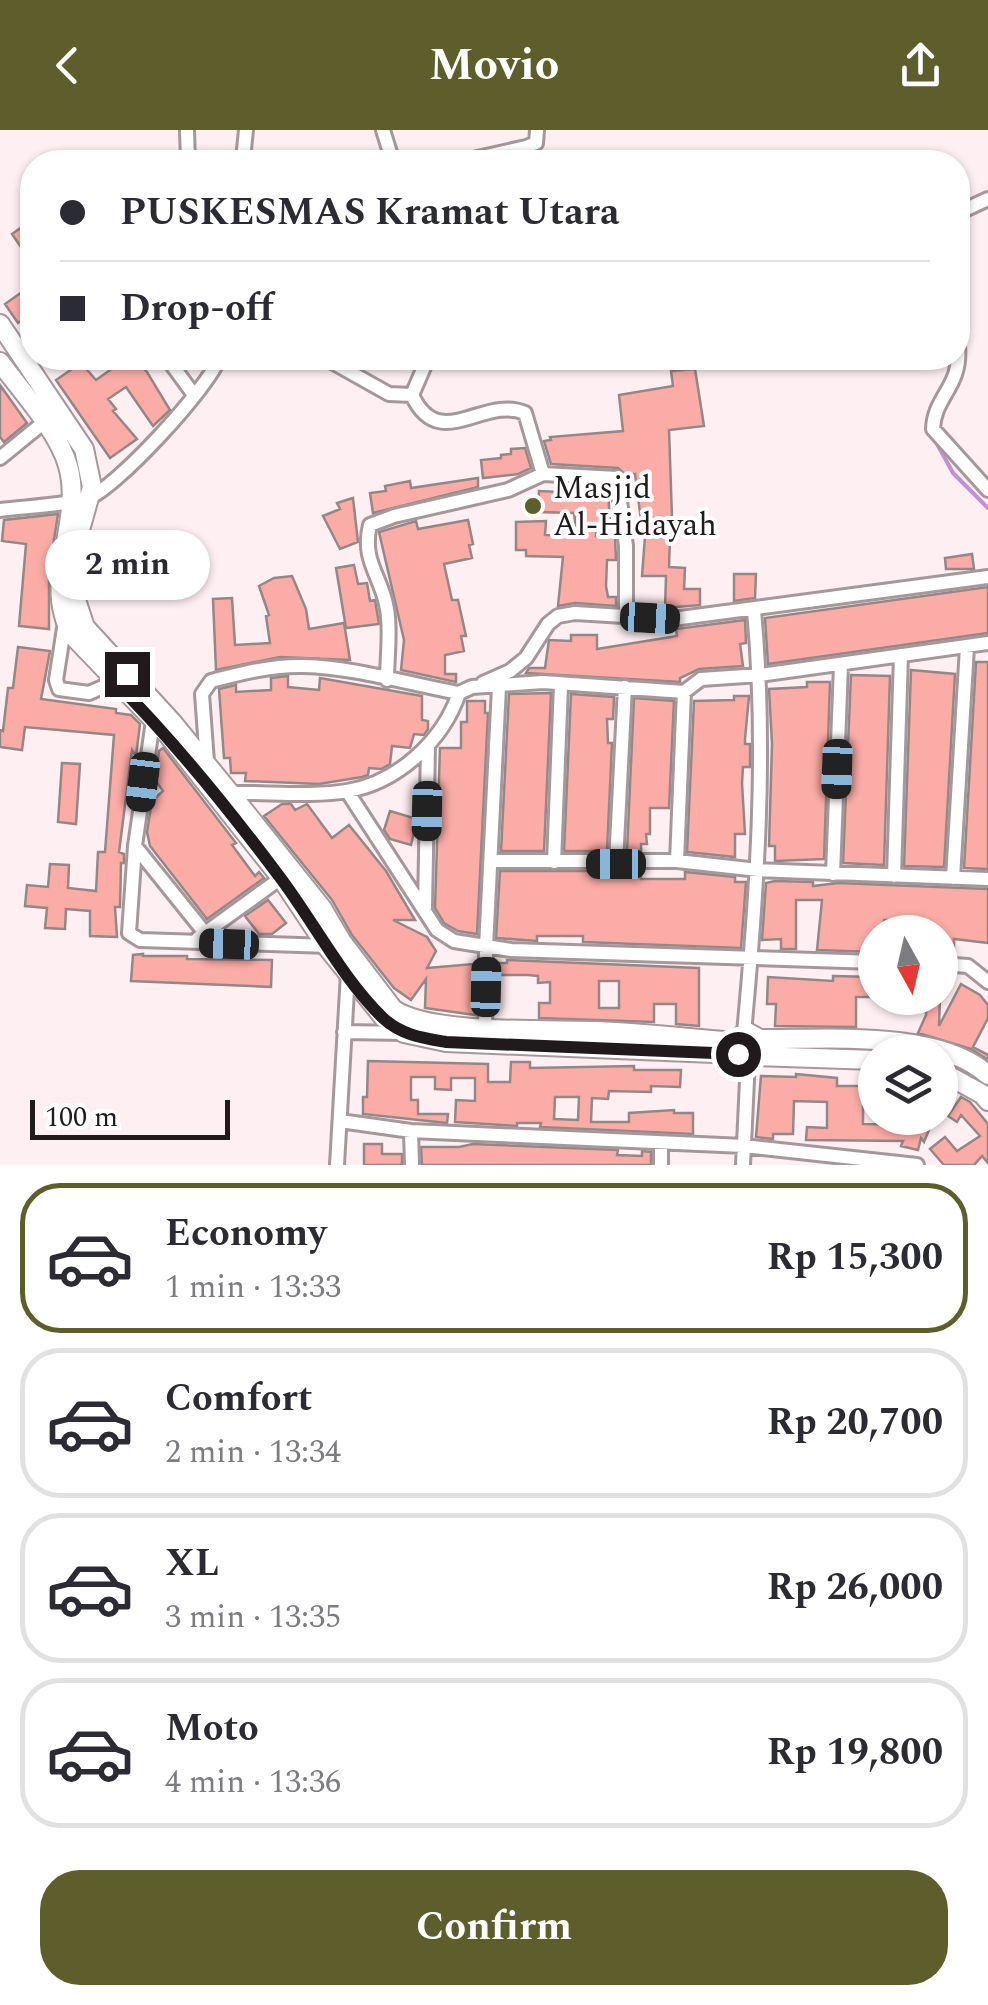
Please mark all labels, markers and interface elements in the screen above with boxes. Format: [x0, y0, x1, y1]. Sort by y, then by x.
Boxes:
text: Movio [429, 31, 559, 100]
icon: back [40, 38, 95, 93]
icon: share [893, 38, 948, 93]
text: PUSKESMAS Kramat Utara [120, 184, 620, 242]
text: Drop-off [120, 280, 274, 338]
place label: Masjid Al-Hidayah [553, 464, 717, 550]
marker: Masjid Al-Hidayah [522, 495, 544, 517]
callout: 2 min [44, 529, 210, 599]
text: 2 min [85, 540, 170, 589]
car [619, 601, 681, 635]
route end [105, 652, 150, 697]
car [821, 738, 853, 800]
car [124, 750, 162, 814]
car [411, 781, 443, 841]
car [586, 849, 646, 879]
north arrow [858, 915, 958, 1015]
map controls [858, 915, 958, 1135]
car [198, 928, 260, 960]
car [470, 957, 502, 1017]
route start [716, 1032, 761, 1077]
button: layers [858, 1035, 958, 1135]
scale bar [30, 1095, 230, 1140]
text: 100 m [45, 1096, 118, 1139]
text: Economy [165, 1205, 326, 1263]
icon: car [45, 1213, 135, 1303]
text: Rp 15,300 [767, 1229, 943, 1287]
text: 1 min · 13:33 [165, 1263, 341, 1312]
text: Comfort [165, 1370, 312, 1428]
icon: car [45, 1378, 135, 1468]
text: Rp 20,700 [767, 1394, 943, 1452]
text: 2 min · 13:34 [165, 1428, 341, 1477]
text: XL [165, 1535, 219, 1593]
icon: car [45, 1543, 135, 1633]
text: Rp 26,000 [767, 1559, 943, 1617]
text: 3 min · 13:35 [165, 1593, 341, 1642]
text: Moto [165, 1700, 259, 1758]
icon: car [45, 1708, 135, 1798]
text: Rp 19,800 [767, 1724, 943, 1782]
text: 4 min · 13:36 [165, 1758, 341, 1807]
button: Confirm [40, 1870, 948, 1985]

